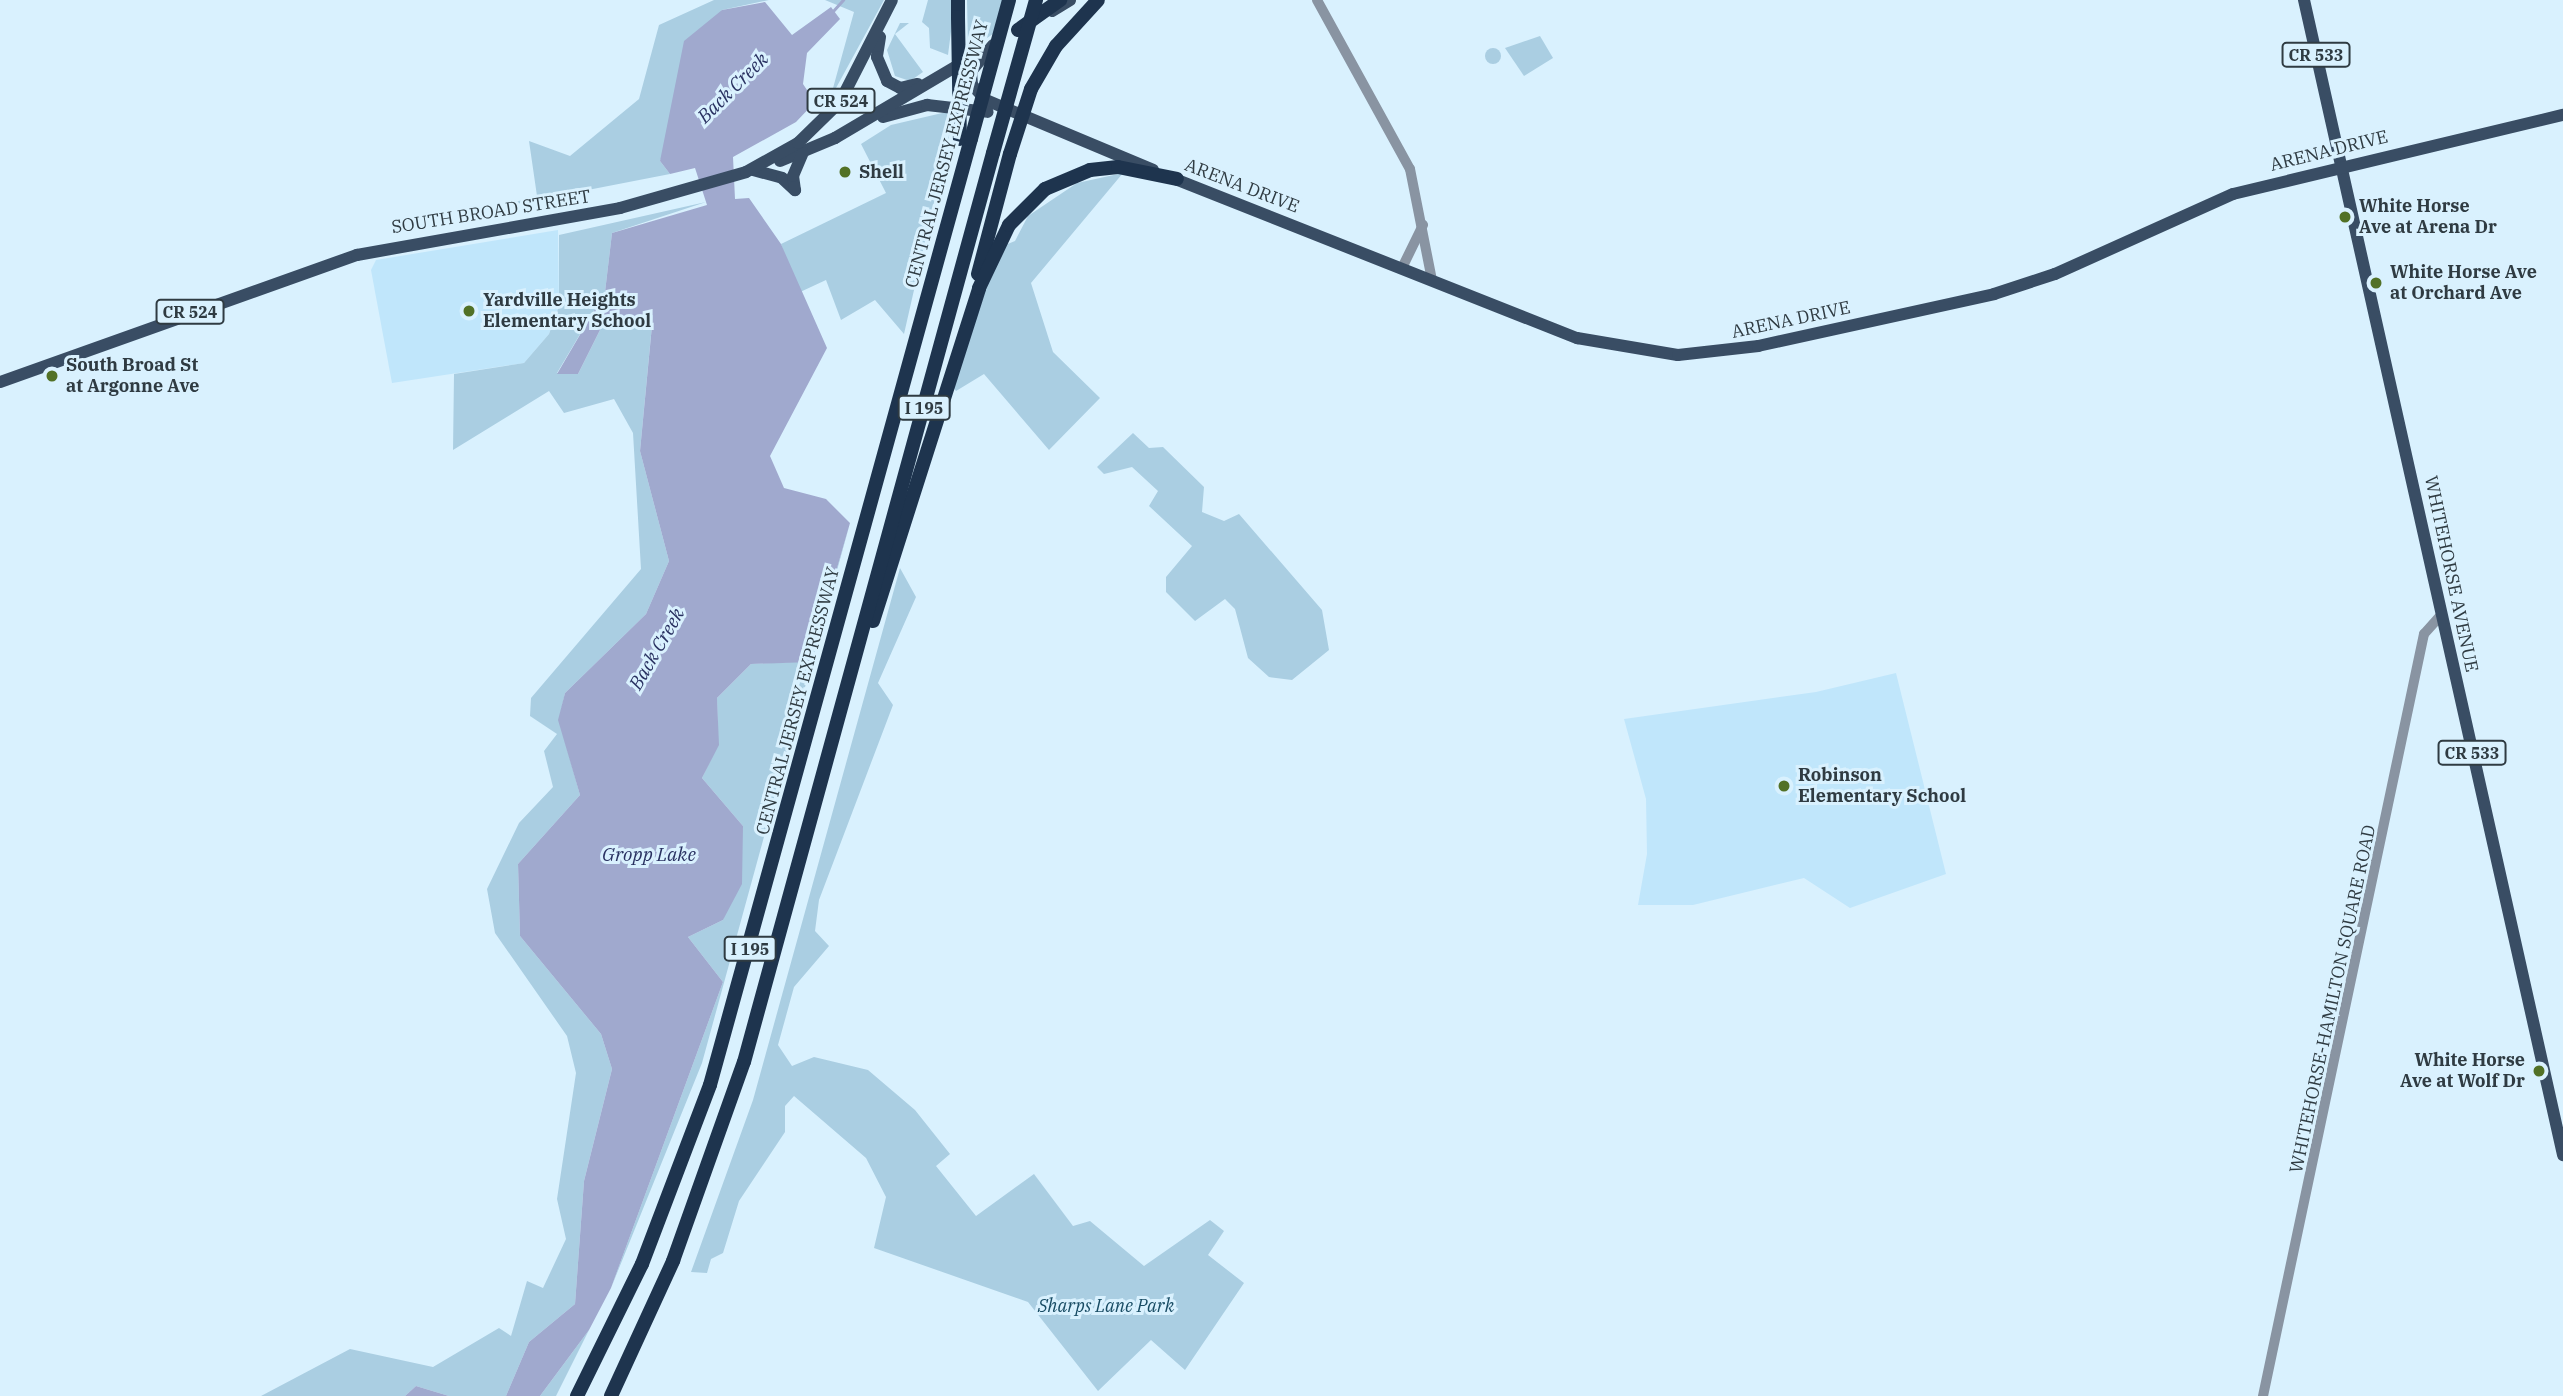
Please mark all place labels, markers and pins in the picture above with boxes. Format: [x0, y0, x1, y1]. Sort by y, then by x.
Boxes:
place label: Shell [859, 161, 904, 183]
marker: Shell [837, 164, 853, 180]
place label: White Horse Ave at Arena Dr [2359, 196, 2497, 238]
marker: White Horse Ave at Arena Dr [2337, 209, 2353, 225]
place label: White Horse Ave at Orchard Ave [2390, 262, 2537, 304]
marker: White Horse Ave at Orchard Ave [2368, 275, 2384, 291]
place label: Yardville Heights Elementary School [483, 290, 651, 332]
marker: Yardville Heights Elementary School [461, 303, 477, 319]
place label: South Broad St at Argonne Ave [66, 355, 199, 398]
marker: South Broad St at Argonne Ave [44, 368, 60, 384]
place label: Robinson Elementary School [1798, 765, 1966, 808]
marker: Robinson Elementary School [1776, 778, 1792, 794]
place label: White Horse Ave at Wolf Dr [2400, 1050, 2525, 1092]
marker: White Horse Ave at Wolf Dr [2531, 1063, 2547, 1079]

